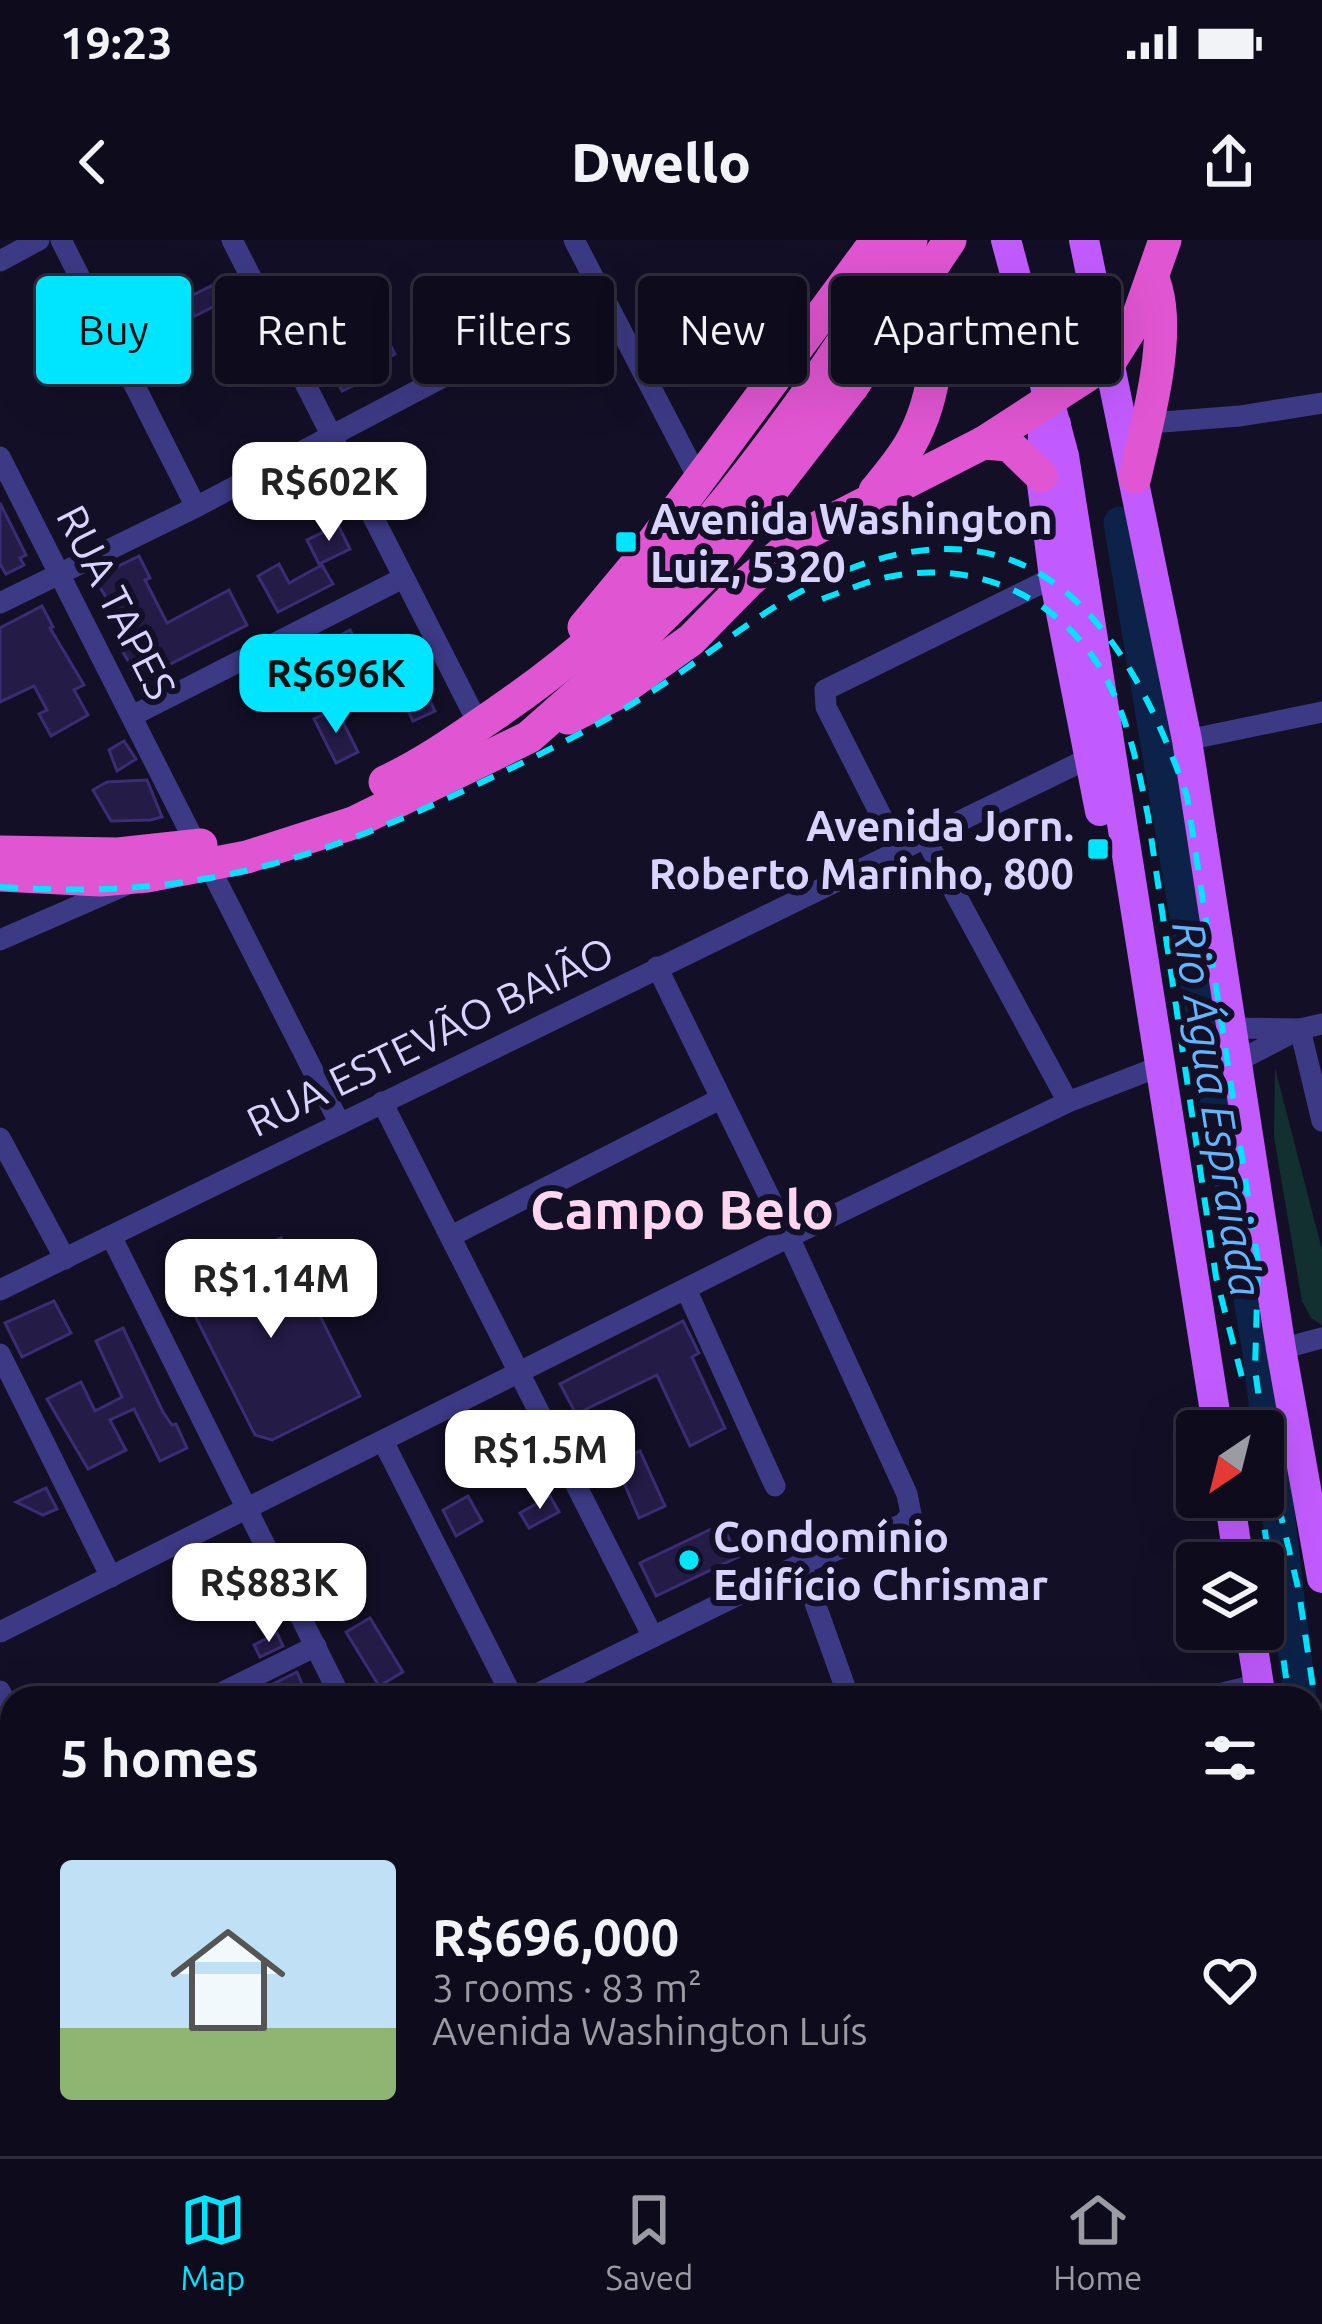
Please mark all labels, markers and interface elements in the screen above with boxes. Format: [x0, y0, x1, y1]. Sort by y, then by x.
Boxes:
text: 19:23 [60, 17, 173, 68]
icon: back [60, 129, 126, 195]
icon: share [1196, 129, 1262, 195]
text: Dwello [571, 132, 751, 192]
chip: Buy [36, 276, 191, 384]
chip: Rent [215, 276, 389, 384]
chip: Filters [413, 276, 614, 384]
chip: New [638, 276, 807, 384]
chip: Apartment [831, 276, 1121, 384]
pin: R$602K [231, 442, 427, 544]
text: R$602K [259, 459, 399, 502]
place label: Avenida Washington Luiz, 5320 [650, 495, 1053, 590]
street label: RUA TAPES [48, 497, 186, 707]
marker: Avenida Washington Luiz, 5320 [613, 529, 639, 555]
pin: R$696K [238, 634, 434, 736]
text: R$696K [266, 651, 406, 694]
place label: Avenida Jorn. Roberto Marinho, 800 [649, 802, 1074, 897]
marker: Avenida Jorn. Roberto Marinho, 800 [1085, 836, 1111, 862]
water label: Rio Água Espraiada [1163, 918, 1273, 1300]
street label: RUA ESTEVÃO BAIÃO [239, 927, 621, 1145]
district label: Campo Belo [530, 1179, 834, 1239]
pin: R$1.14M [160, 1239, 382, 1341]
text: R$1.14M [192, 1256, 350, 1299]
pin: R$1.5M [442, 1410, 638, 1512]
north arrow [1176, 1410, 1284, 1518]
map controls [1176, 1410, 1284, 1650]
text: R$1.5M [472, 1427, 608, 1470]
place label: Condomínio Edifício Chrismar [713, 1513, 1048, 1608]
button: layers [1176, 1542, 1284, 1650]
pin: R$883K [171, 1543, 367, 1645]
marker: Condomínio Edifício Chrismar [676, 1547, 702, 1573]
text: R$883K [199, 1560, 339, 1603]
icon: filters [1197, 1725, 1263, 1791]
text: 5 homes [60, 1729, 259, 1787]
icon: home [156, 1908, 300, 2052]
text: R$696,000 [432, 1908, 679, 1966]
icon: heart [1197, 1947, 1263, 2013]
text: 3 rooms · 83 m² [432, 1966, 702, 2009]
text: Avenida Washington Luís [432, 2009, 867, 2052]
tab: Map [180, 2187, 246, 2296]
tab: Saved [606, 2187, 693, 2296]
tab: Home [1053, 2187, 1142, 2296]

